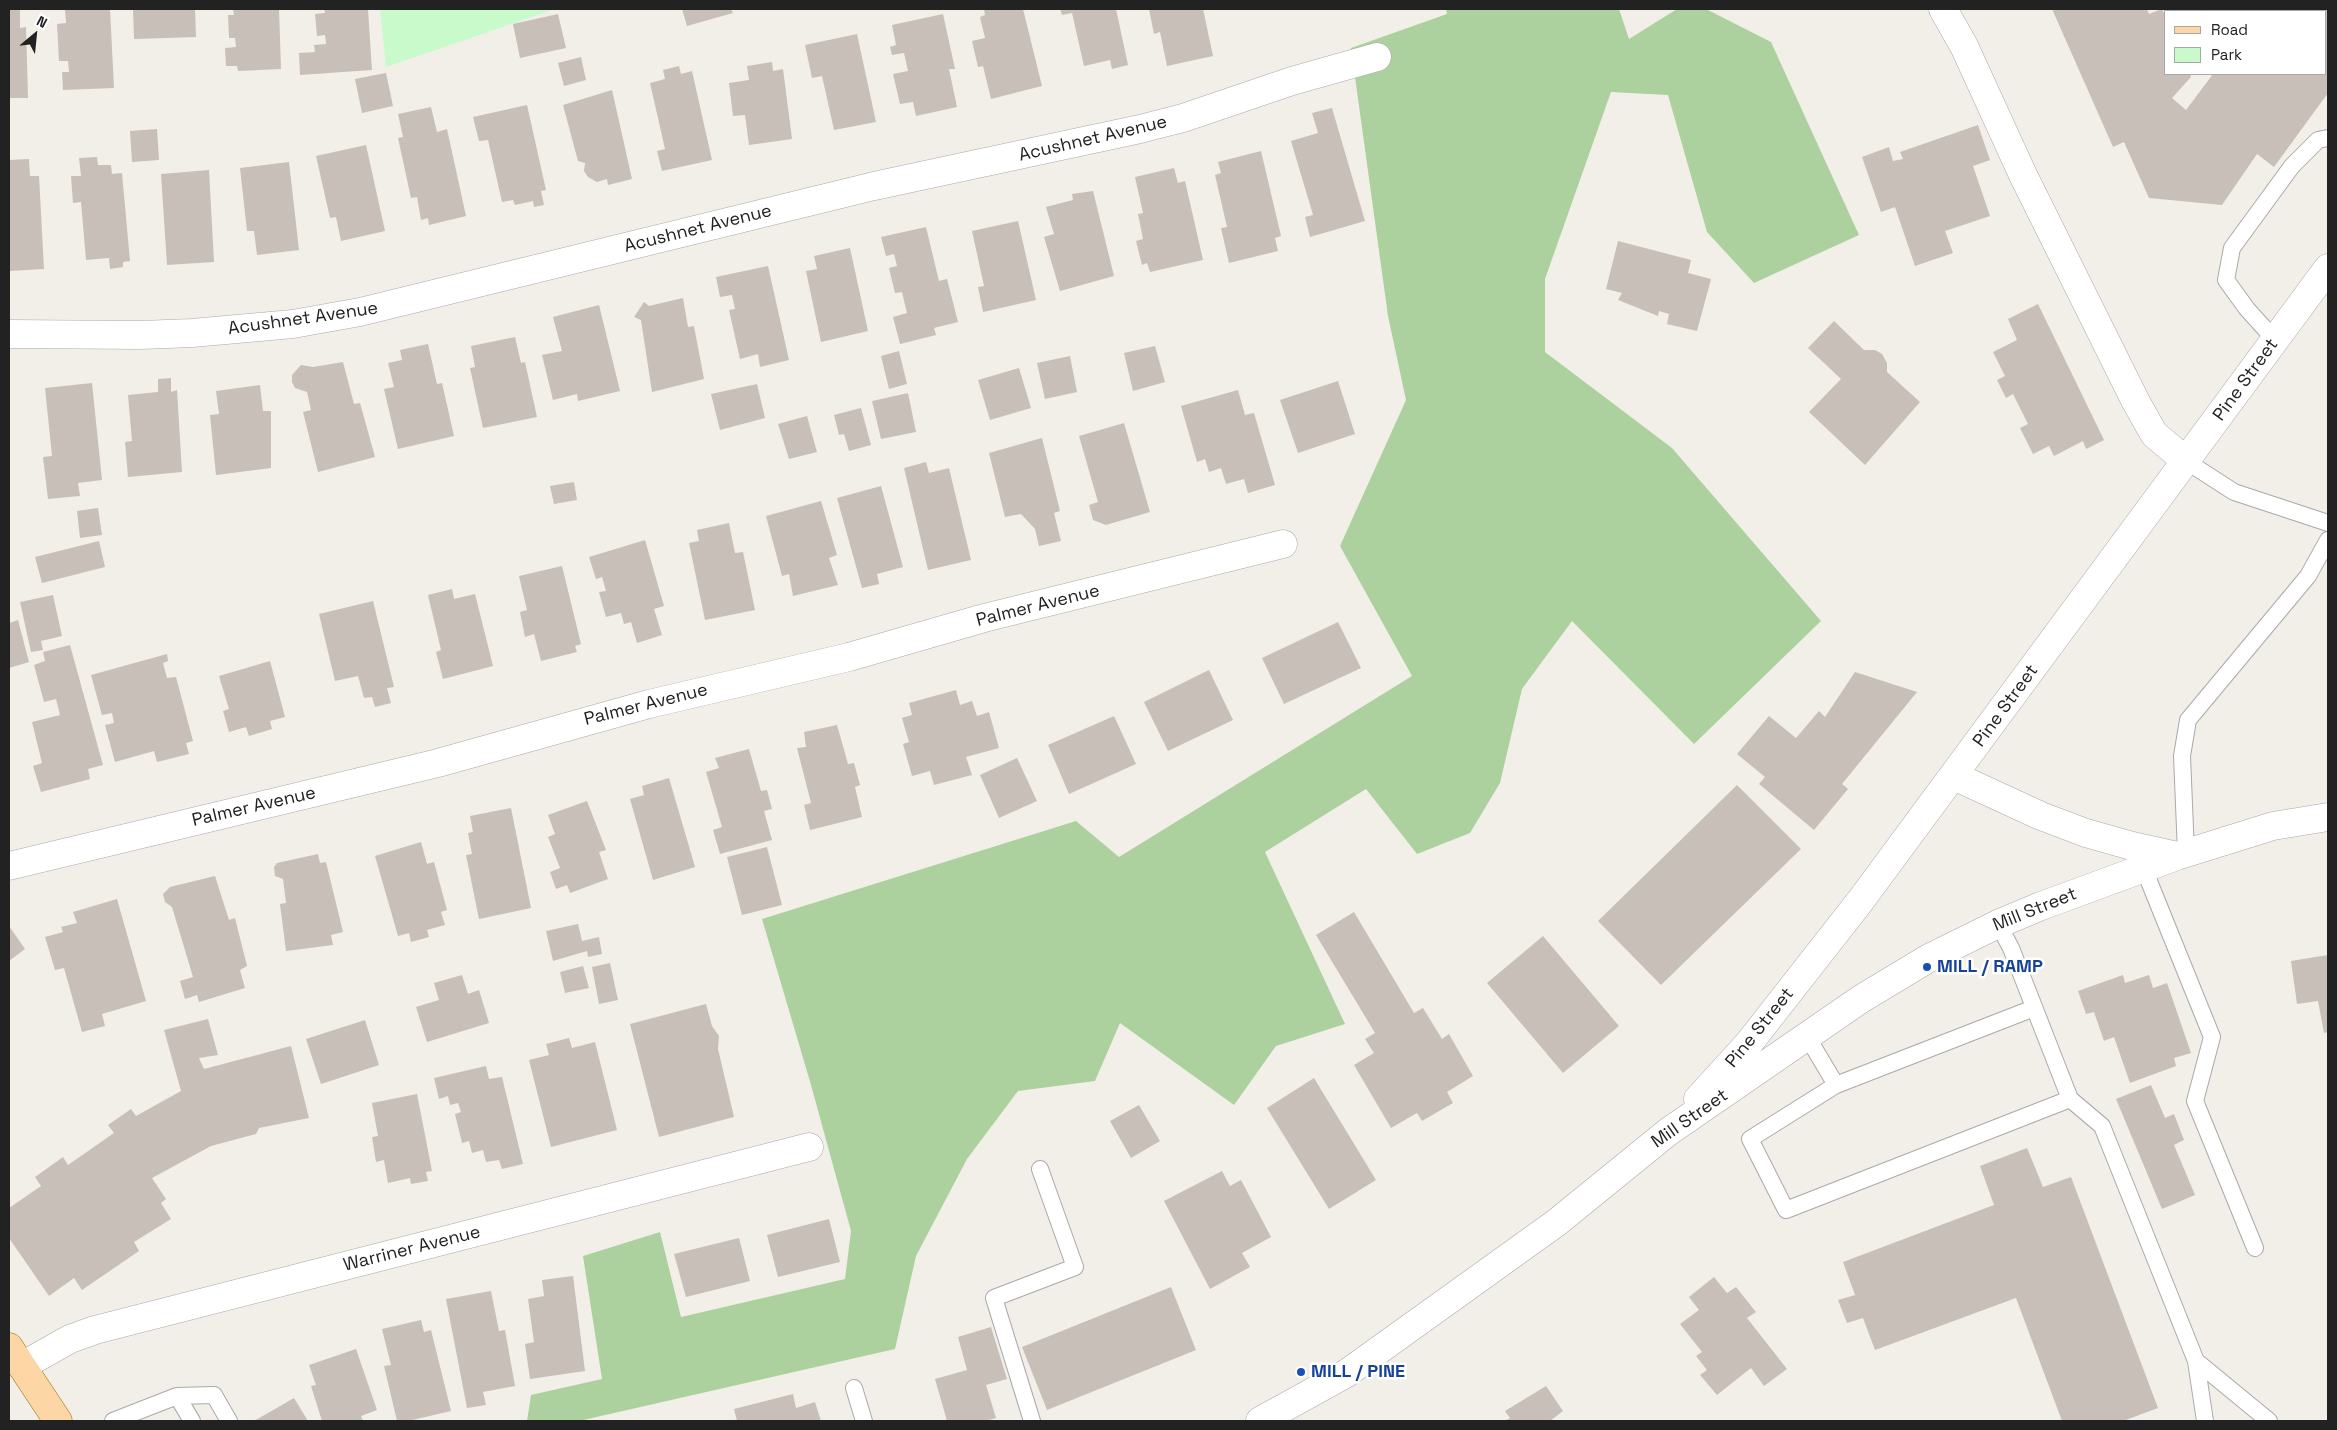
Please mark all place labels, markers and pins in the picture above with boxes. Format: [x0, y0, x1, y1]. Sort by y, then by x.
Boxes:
place label: MILL / RAMP [1937, 956, 2043, 978]
marker: MILL / RAMP [1921, 961, 1933, 973]
place label: MILL / PINE [1311, 1361, 1405, 1383]
marker: MILL / PINE [1295, 1366, 1307, 1378]

